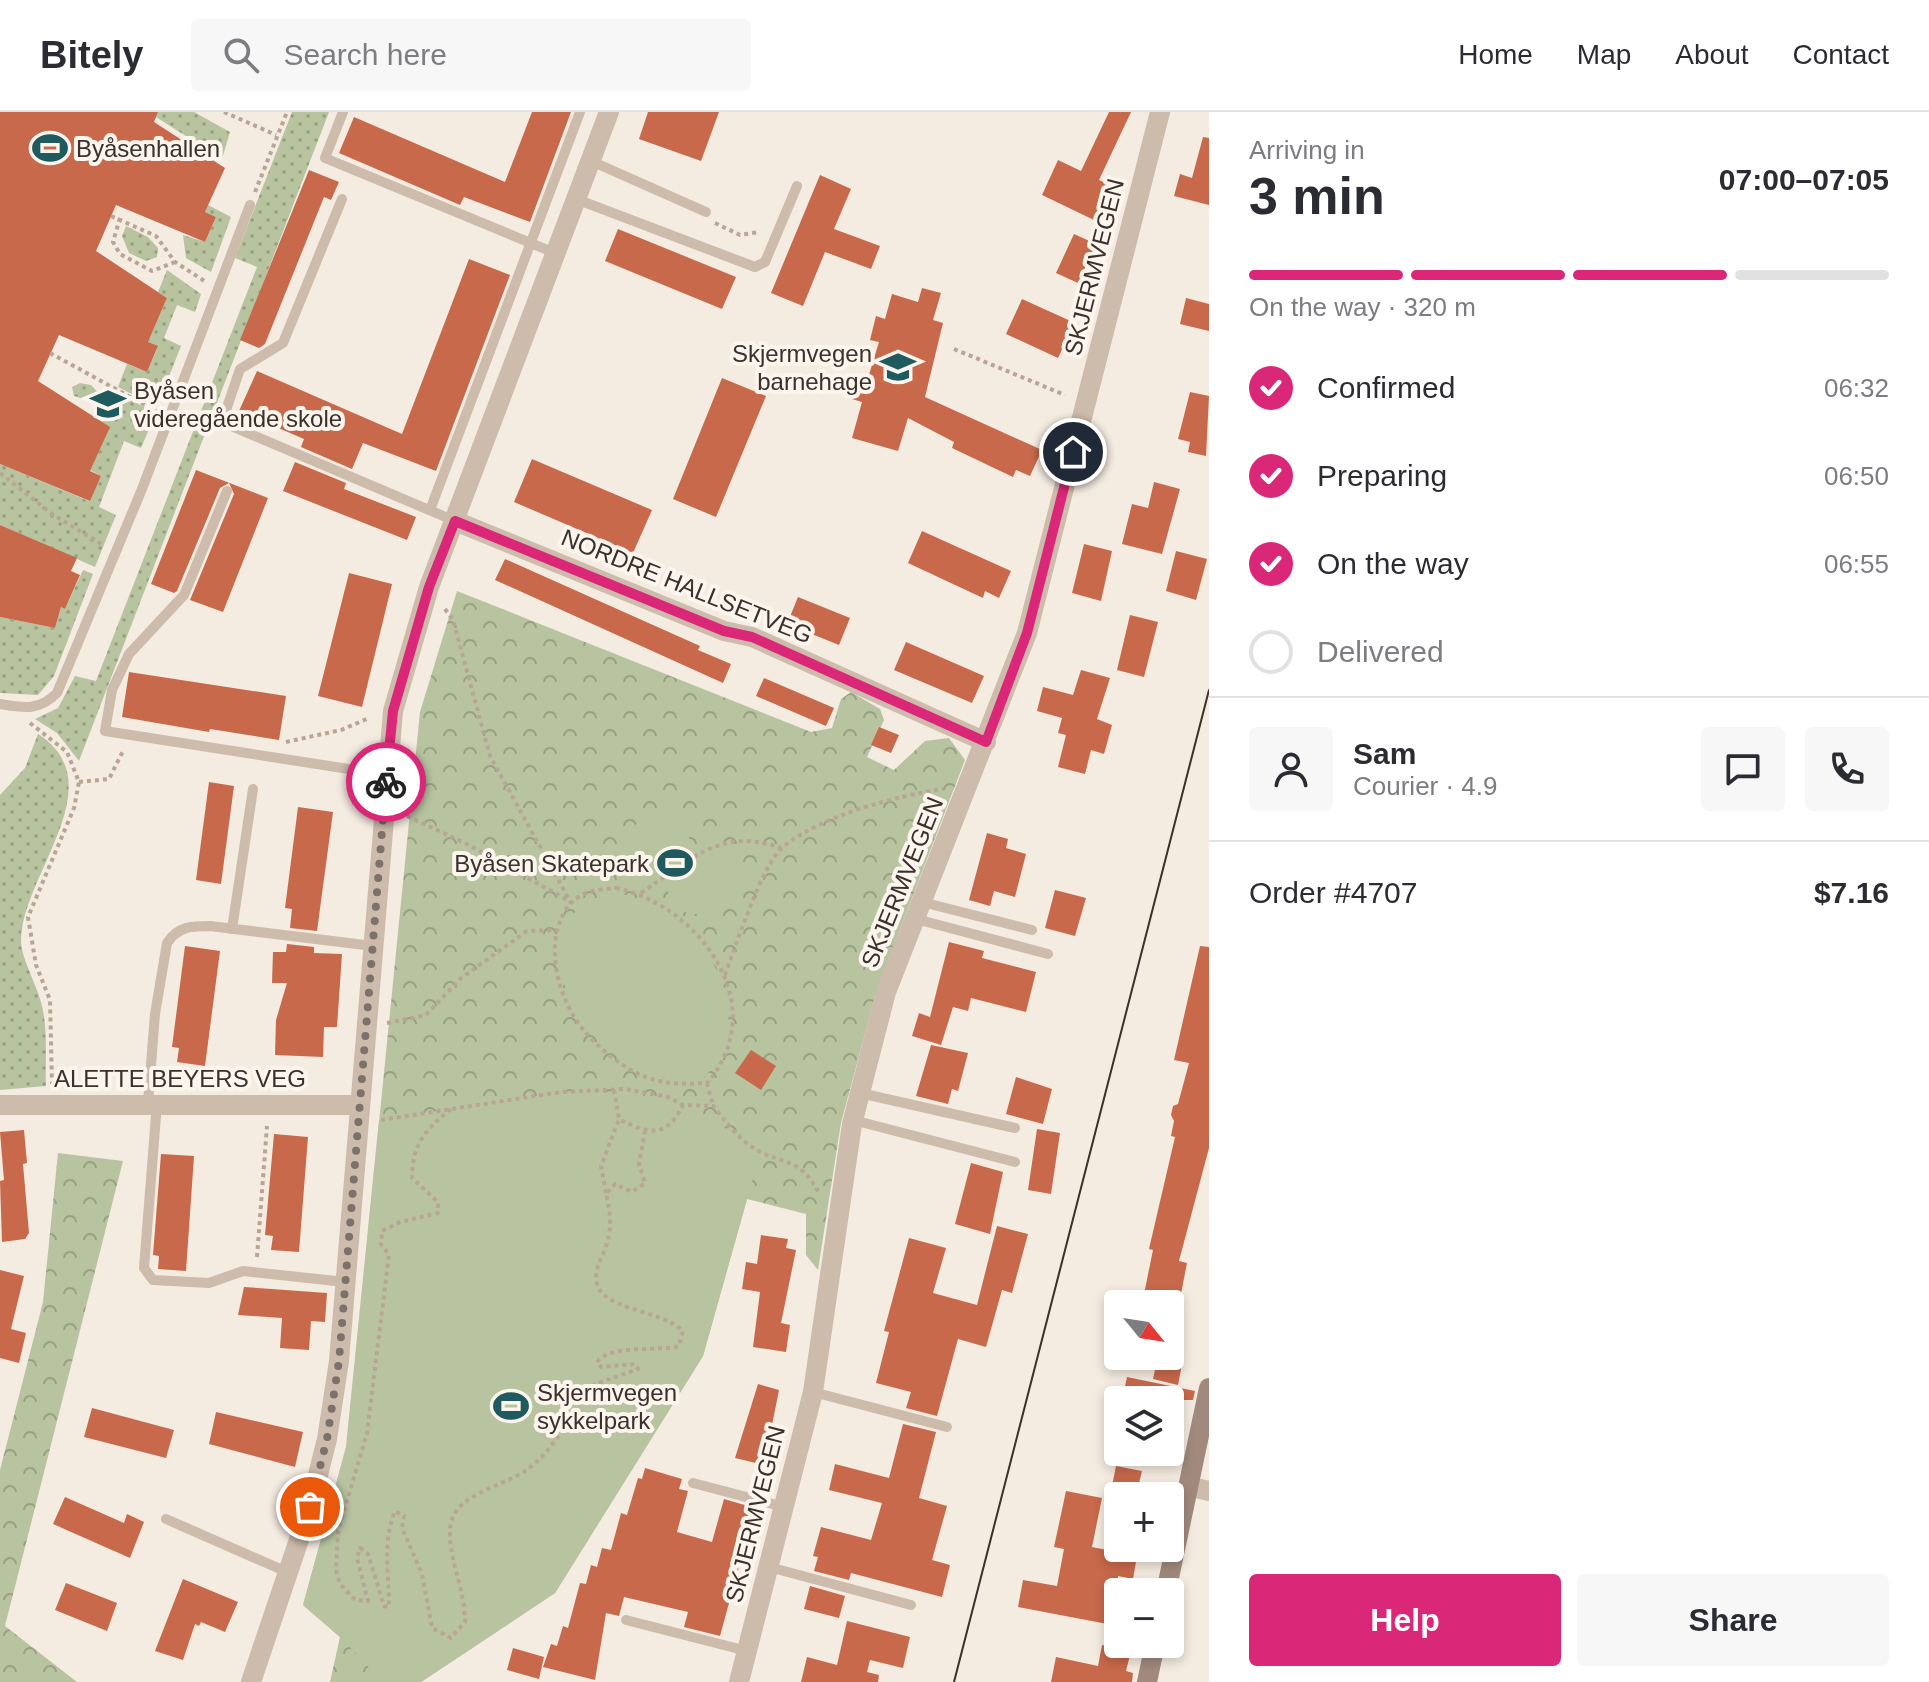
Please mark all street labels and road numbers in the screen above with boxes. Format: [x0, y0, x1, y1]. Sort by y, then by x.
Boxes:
street label: SKJERMVEGEN [1059, 176, 1129, 358]
street label: NORDRE HALLSETVEG [558, 523, 816, 649]
street label: SKJERMVEGEN [856, 793, 948, 971]
street label: ALETTE BEYERS VEG [54, 1065, 306, 1092]
street label: SKJERMVEGEN [720, 1423, 790, 1605]

